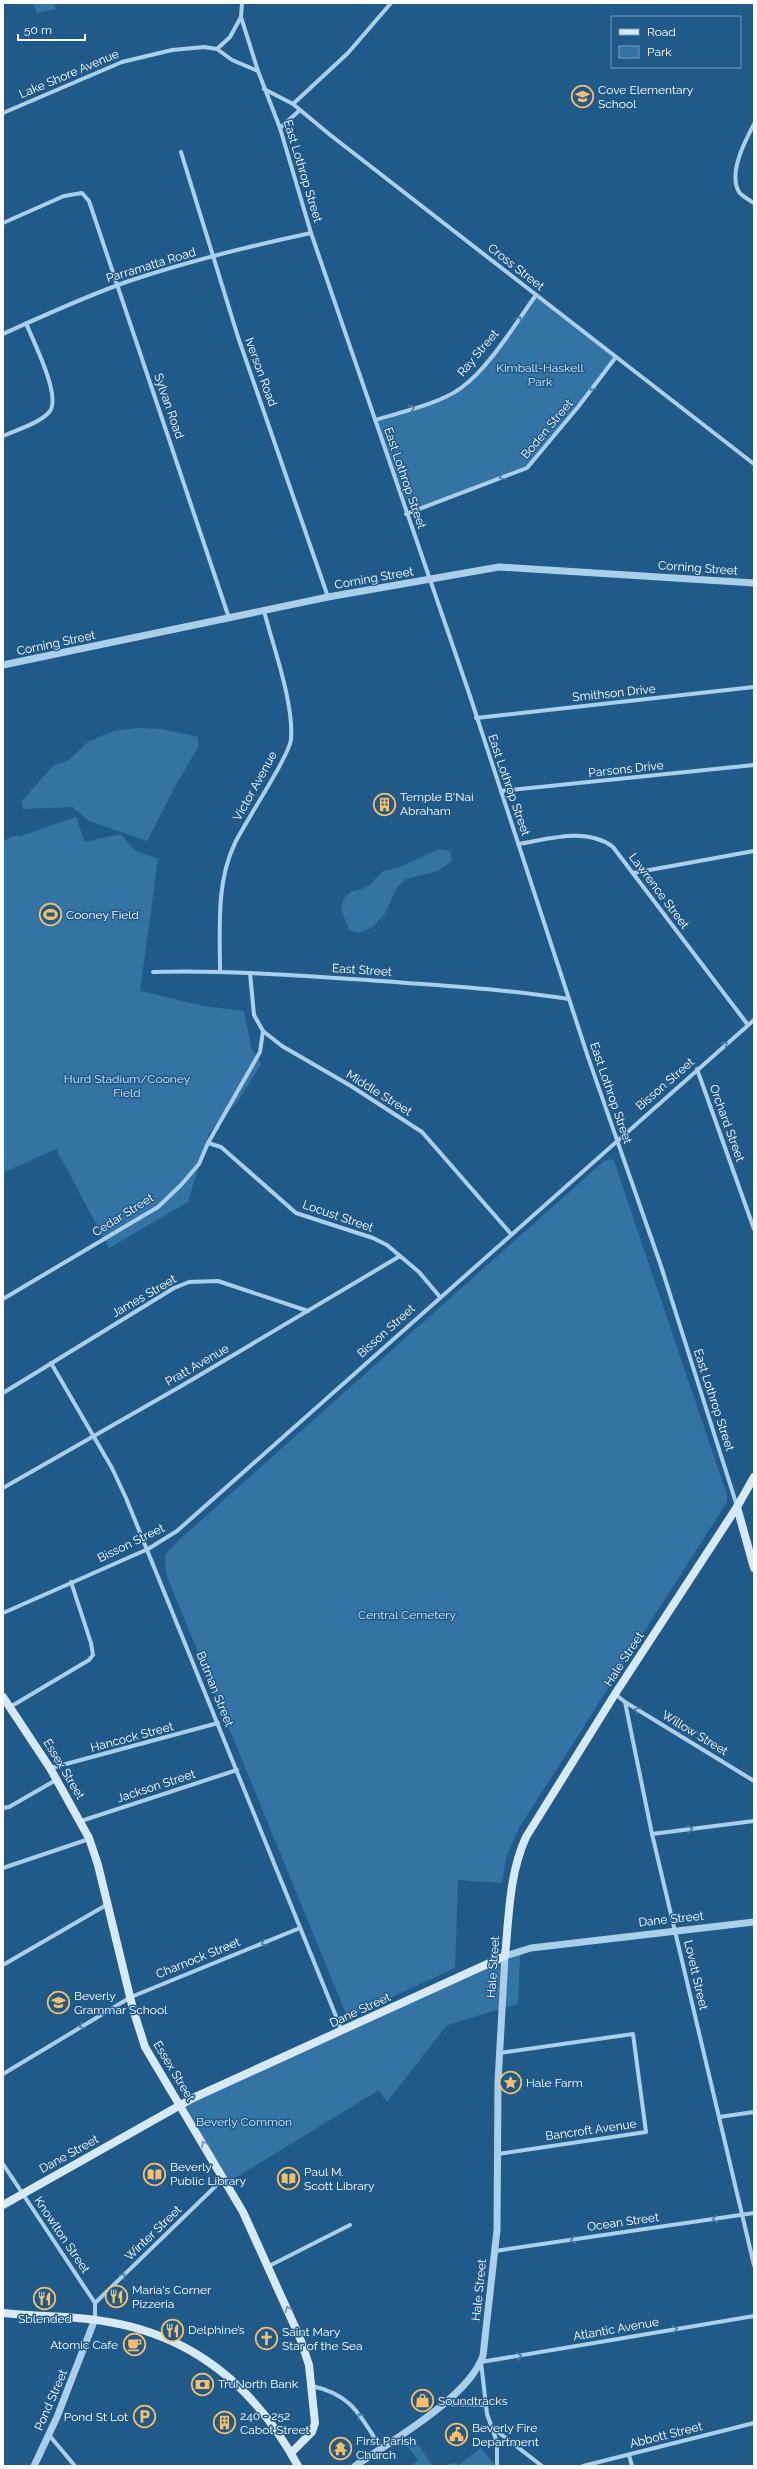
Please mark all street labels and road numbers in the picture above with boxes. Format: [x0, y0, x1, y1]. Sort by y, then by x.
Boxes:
street label: Lake Shore Avenue [17, 47, 121, 101]
street label: East Lothrop Street [281, 118, 325, 224]
street label: Cross Street [485, 241, 547, 293]
street label: Parramatta Road [105, 245, 197, 285]
street label: Ray Street [454, 327, 502, 379]
street label: Iverson Road [242, 336, 280, 408]
street label: Sylvan Road [151, 371, 187, 441]
street label: Boden Street [518, 397, 576, 461]
street label: East Lothrop Street [381, 425, 429, 531]
street label: Corning Street [658, 558, 738, 578]
street label: Corning Street [333, 564, 415, 592]
street label: Corning Street [15, 628, 97, 658]
street label: Smithson Drive [572, 682, 656, 704]
street label: East Lothrop Street [485, 732, 533, 838]
street label: Victor Avenue [230, 749, 280, 823]
street label: Parsons Drive [588, 758, 664, 780]
street label: Lawrence Street [626, 850, 692, 932]
street label: East Street [332, 961, 392, 979]
street label: East Lothrop Street [587, 1040, 635, 1146]
street label: Bisson Street [633, 1055, 697, 1113]
street label: Middle Street [344, 1067, 414, 1119]
street label: Orchard Street [707, 1083, 747, 1163]
street label: Cedar Street [90, 1191, 156, 1239]
street label: Locust Street [301, 1197, 375, 1235]
street label: James Street [109, 1272, 179, 1320]
street label: Bisson Street [354, 1301, 418, 1361]
street label: Pratt Avenue [163, 1341, 231, 1389]
street label: East Lothrop Street [691, 1347, 737, 1453]
street label: Bisson Street [95, 1521, 167, 1565]
street label: Hale Street [601, 1629, 647, 1689]
street label: Butman Street [194, 1649, 236, 1729]
street label: Willow Street [660, 1708, 730, 1758]
street label: Hancock Street [89, 1719, 175, 1755]
street label: Essex Street [40, 1736, 88, 1802]
street label: Jackson Street [115, 1767, 197, 1805]
street label: Dane Street [638, 1909, 704, 1929]
street label: Charnock Street [154, 1935, 242, 1981]
street label: Hale Street [484, 1936, 502, 1998]
street label: Lovett Street [681, 1939, 711, 2011]
street label: Dane Street [327, 1990, 393, 2030]
street label: Essex Street [150, 2038, 198, 2104]
street label: Bancroft Avenue [544, 2117, 638, 2143]
street label: Dane Street [37, 2132, 101, 2176]
street label: Knowlton Street [31, 2194, 93, 2276]
street label: Winter Street [122, 2202, 184, 2264]
street label: Ocean Street [586, 2210, 660, 2234]
street label: Hale Street [469, 2258, 489, 2322]
street label: Atlantic Avenue [572, 2315, 660, 2343]
street label: Pond Street [32, 2367, 70, 2433]
street label: Abbott Street [628, 2419, 704, 2451]

